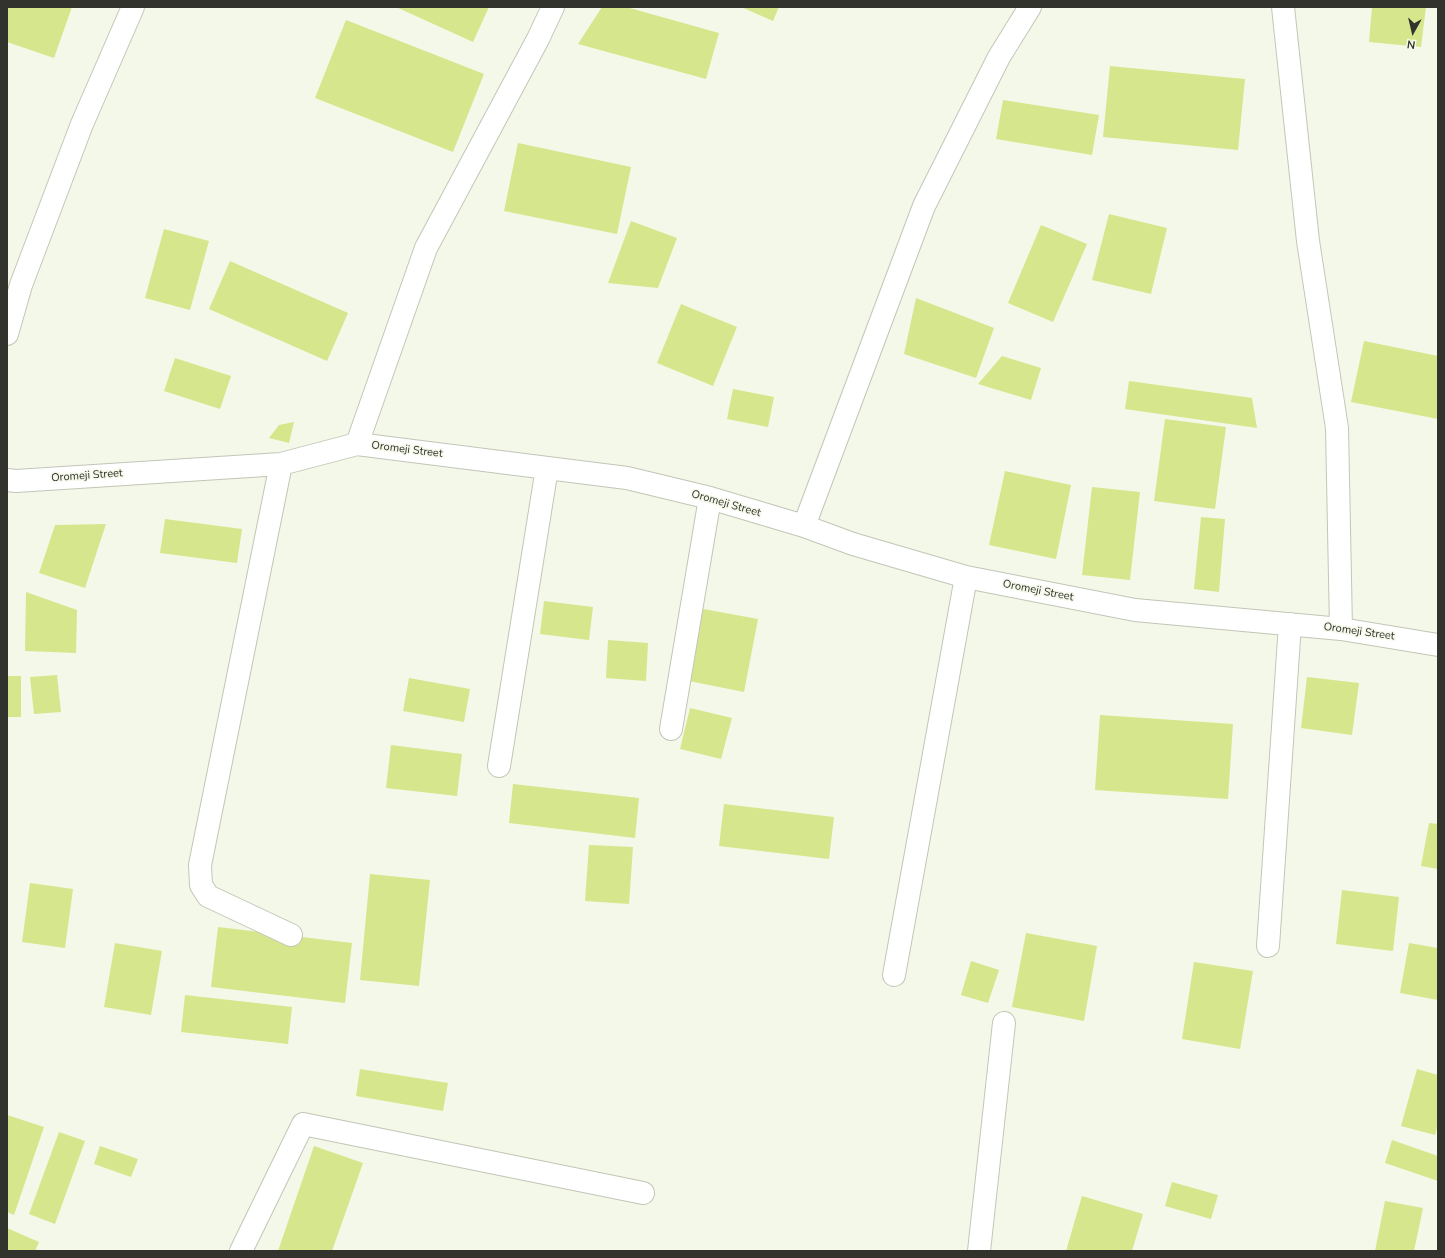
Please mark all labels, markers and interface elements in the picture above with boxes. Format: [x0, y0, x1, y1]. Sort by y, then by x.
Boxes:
north arrow [1393, 12, 1433, 52]
text: N [1406, 36, 1416, 52]
street label: Oromeji Street [371, 439, 443, 461]
street label: Oromeji Street [51, 467, 123, 485]
street label: Oromeji Street [690, 488, 762, 520]
street label: Oromeji Street [1002, 578, 1074, 604]
street label: Oromeji Street [1323, 620, 1395, 644]

